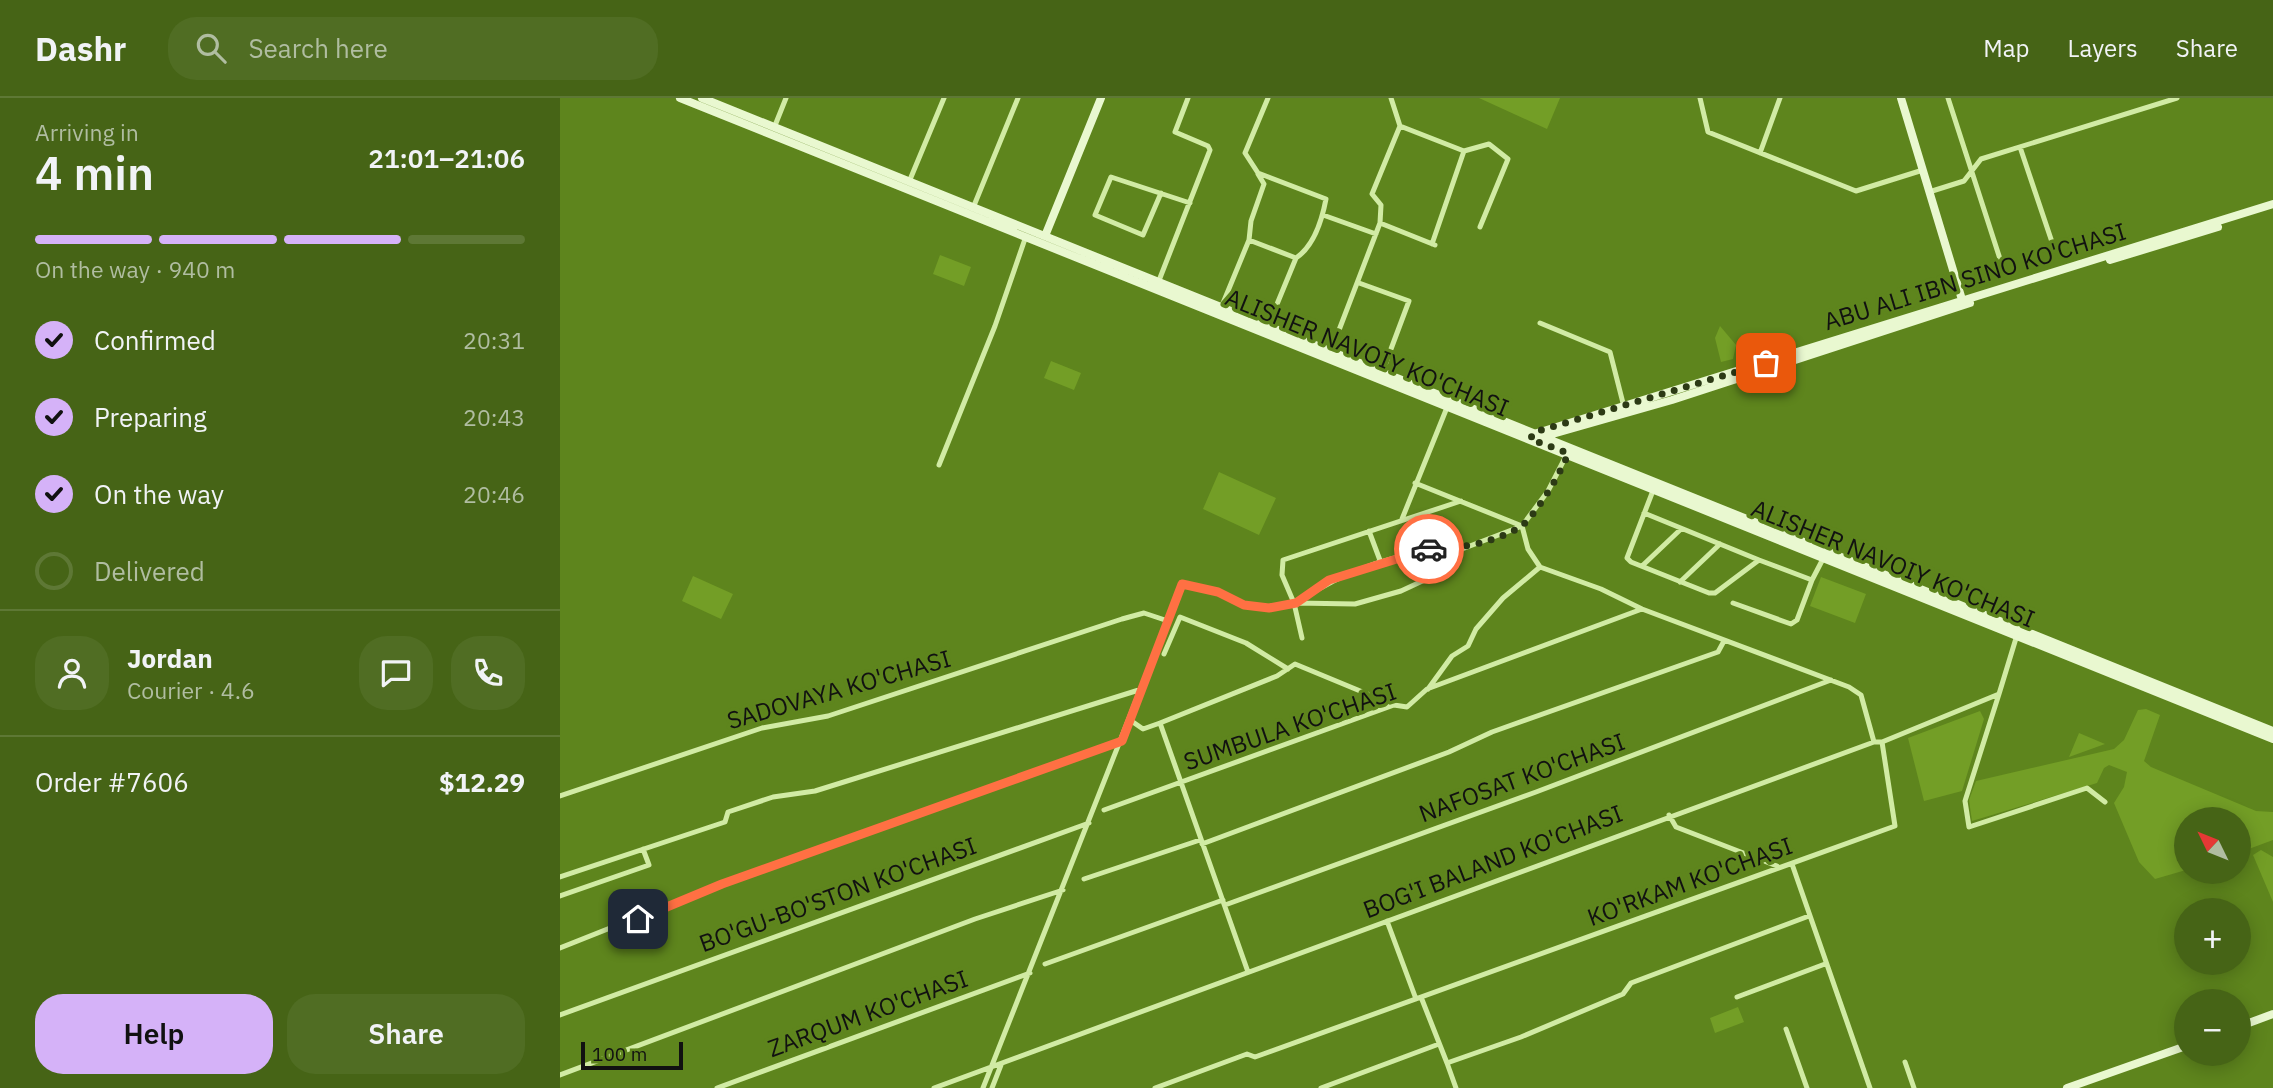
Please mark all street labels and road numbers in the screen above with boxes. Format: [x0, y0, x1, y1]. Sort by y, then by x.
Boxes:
street label: ABU ALI IBN SINO KO'CHASI [1820, 215, 2130, 337]
street label: ALISHER NAVOIY KO'CHASI [1221, 281, 1514, 424]
street label: ALISHER NAVOIY KO'CHASI [1747, 492, 2040, 635]
street label: SADOVAYA KO'CHASI [723, 642, 954, 736]
street label: SUMBULA KO'CHASI [1179, 675, 1400, 777]
street label: NAFOSAT KO'CHASI [1414, 725, 1629, 829]
street label: BOG'I BALAND KO'CHASI [1358, 797, 1627, 925]
street label: BO'GU-BO'STON KO'CHASI [695, 829, 981, 959]
street label: KO'RKAM KO'CHASI [1583, 829, 1797, 933]
street label: ZARQUM KO'CHASI [763, 962, 972, 1064]

